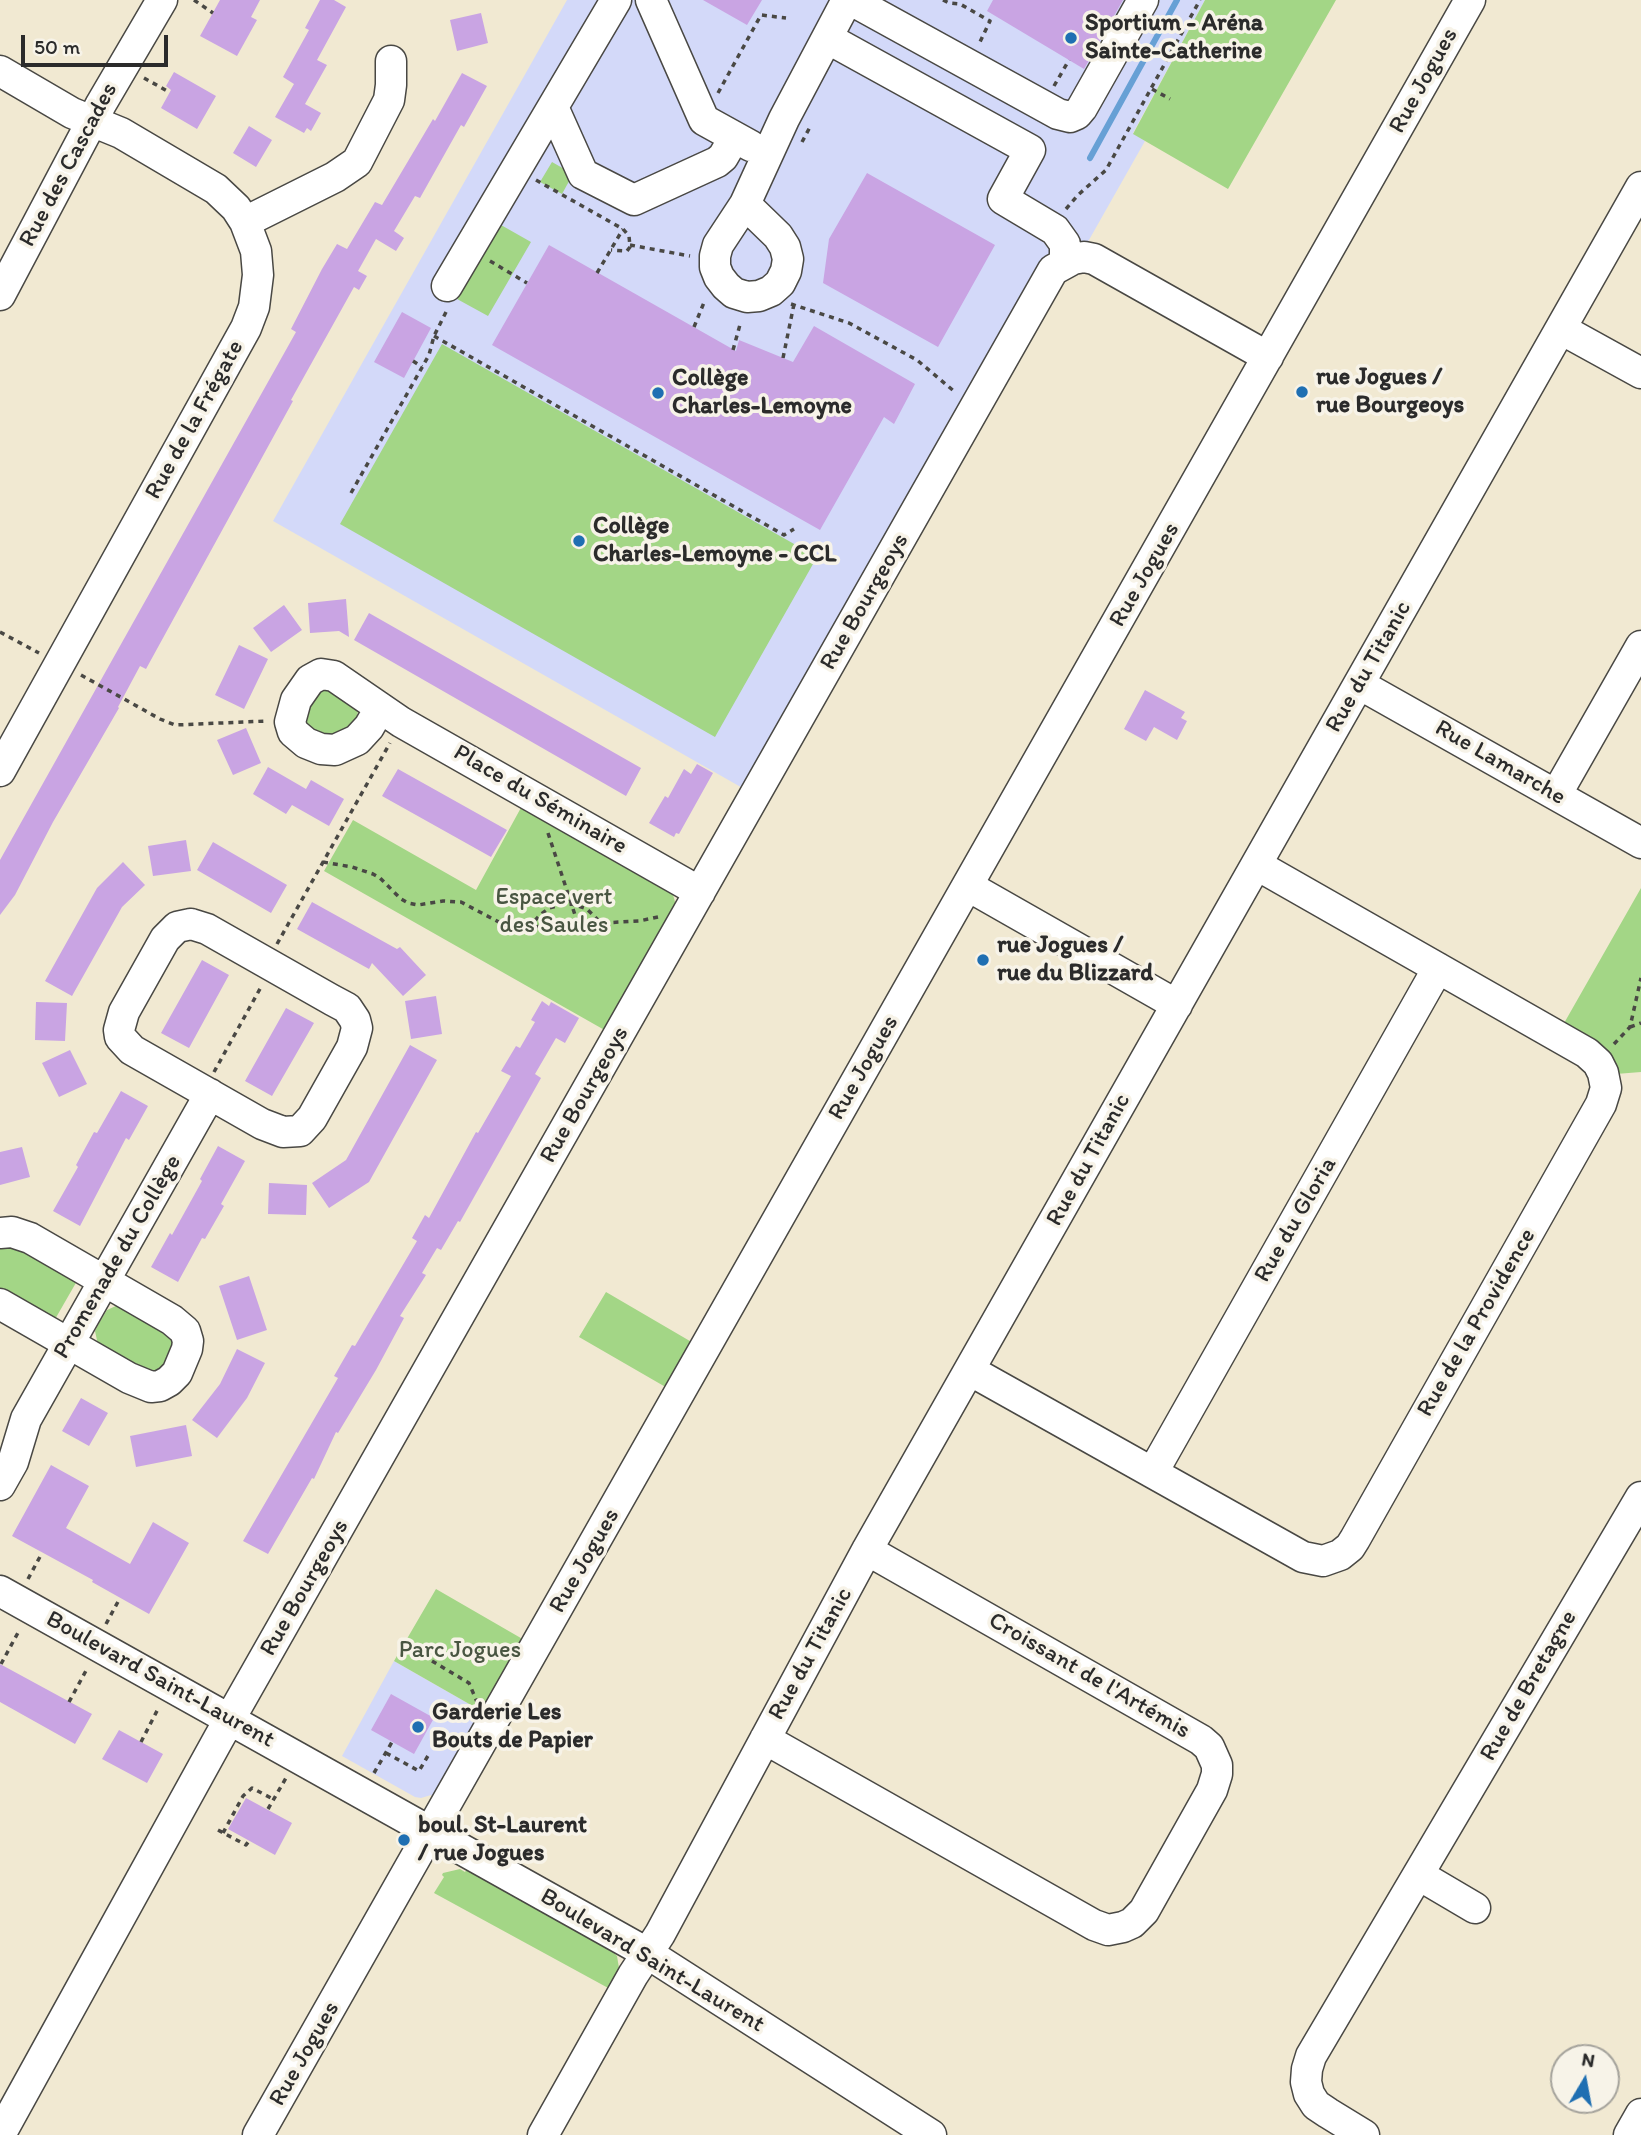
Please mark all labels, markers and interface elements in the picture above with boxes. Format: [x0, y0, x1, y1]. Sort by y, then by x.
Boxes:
place label: Sportium - Aréna Sainte-Catherine [1085, 10, 1263, 66]
scale bar [24, 21, 172, 65]
street label: Rue Jogues [1383, 23, 1465, 139]
marker: Sportium - Aréna Sainte-Catherine [1063, 30, 1079, 46]
text: 50 m [34, 34, 80, 59]
street label: Rue des Cascades [14, 78, 124, 252]
street label: Rue de la Frégate [139, 335, 251, 505]
place label: rue Jogues / rue Bourgeoys [1316, 364, 1464, 420]
place label: Collège Charles-Lemoyne [672, 365, 852, 421]
marker: rue Jogues / rue Bourgeoys [1294, 384, 1310, 400]
marker: Collège Charles-Lemoyne [650, 385, 666, 401]
place label: Collège Charles-Lemoyne - CCL [593, 513, 836, 569]
street label: Rue Jogues [1104, 518, 1186, 632]
street label: Rue Bourgeoys [814, 529, 916, 675]
marker: Collège Charles-Lemoyne - CCL [571, 533, 587, 549]
street label: Rue du Titanic [1320, 596, 1418, 738]
street label: Rue Lamarche [1430, 714, 1570, 812]
street label: Place du Séminaire [448, 739, 632, 861]
park label: Espace vert des Saules [496, 884, 612, 940]
place label: rue Jogues / rue du Blizzard [997, 932, 1153, 988]
marker: rue Jogues / rue du Blizzard [975, 952, 991, 968]
street label: Rue Jogues [823, 1011, 905, 1125]
street label: Rue Bourgeoys [534, 1022, 636, 1168]
street label: Rue du Titanic [1041, 1089, 1137, 1231]
street label: Promenade du Collège [48, 1150, 188, 1364]
street label: Rue du Gloria [1249, 1152, 1343, 1288]
street label: Rue de la Providence [1411, 1224, 1543, 1422]
street label: Rue Jogues [544, 1504, 626, 1618]
street label: Rue Bourgeoys [254, 1515, 356, 1661]
street label: Rue du Titanic [763, 1583, 859, 1725]
street label: Boulevard Saint-Laurent [41, 1605, 279, 1755]
street label: Croissant de l'Artémis [983, 1606, 1195, 1746]
street label: Rue de Bretagne [1474, 1606, 1584, 1766]
park label: Parc Jogues [399, 1637, 521, 1665]
place label: Garderie Les Bouts de Papier [432, 1699, 593, 1755]
marker: Garderie Les Bouts de Papier [410, 1719, 426, 1735]
place label: boul. St-Laurent / rue Jogues [418, 1812, 587, 1868]
marker: boul. St-Laurent / rue Jogues [396, 1832, 412, 1848]
street label: Boulevard Saint-Laurent [535, 1883, 769, 2039]
street label: Rue Jogues [264, 1997, 346, 2111]
north arrow [1550, 2044, 1620, 2114]
text: N [1580, 2047, 1597, 2072]

